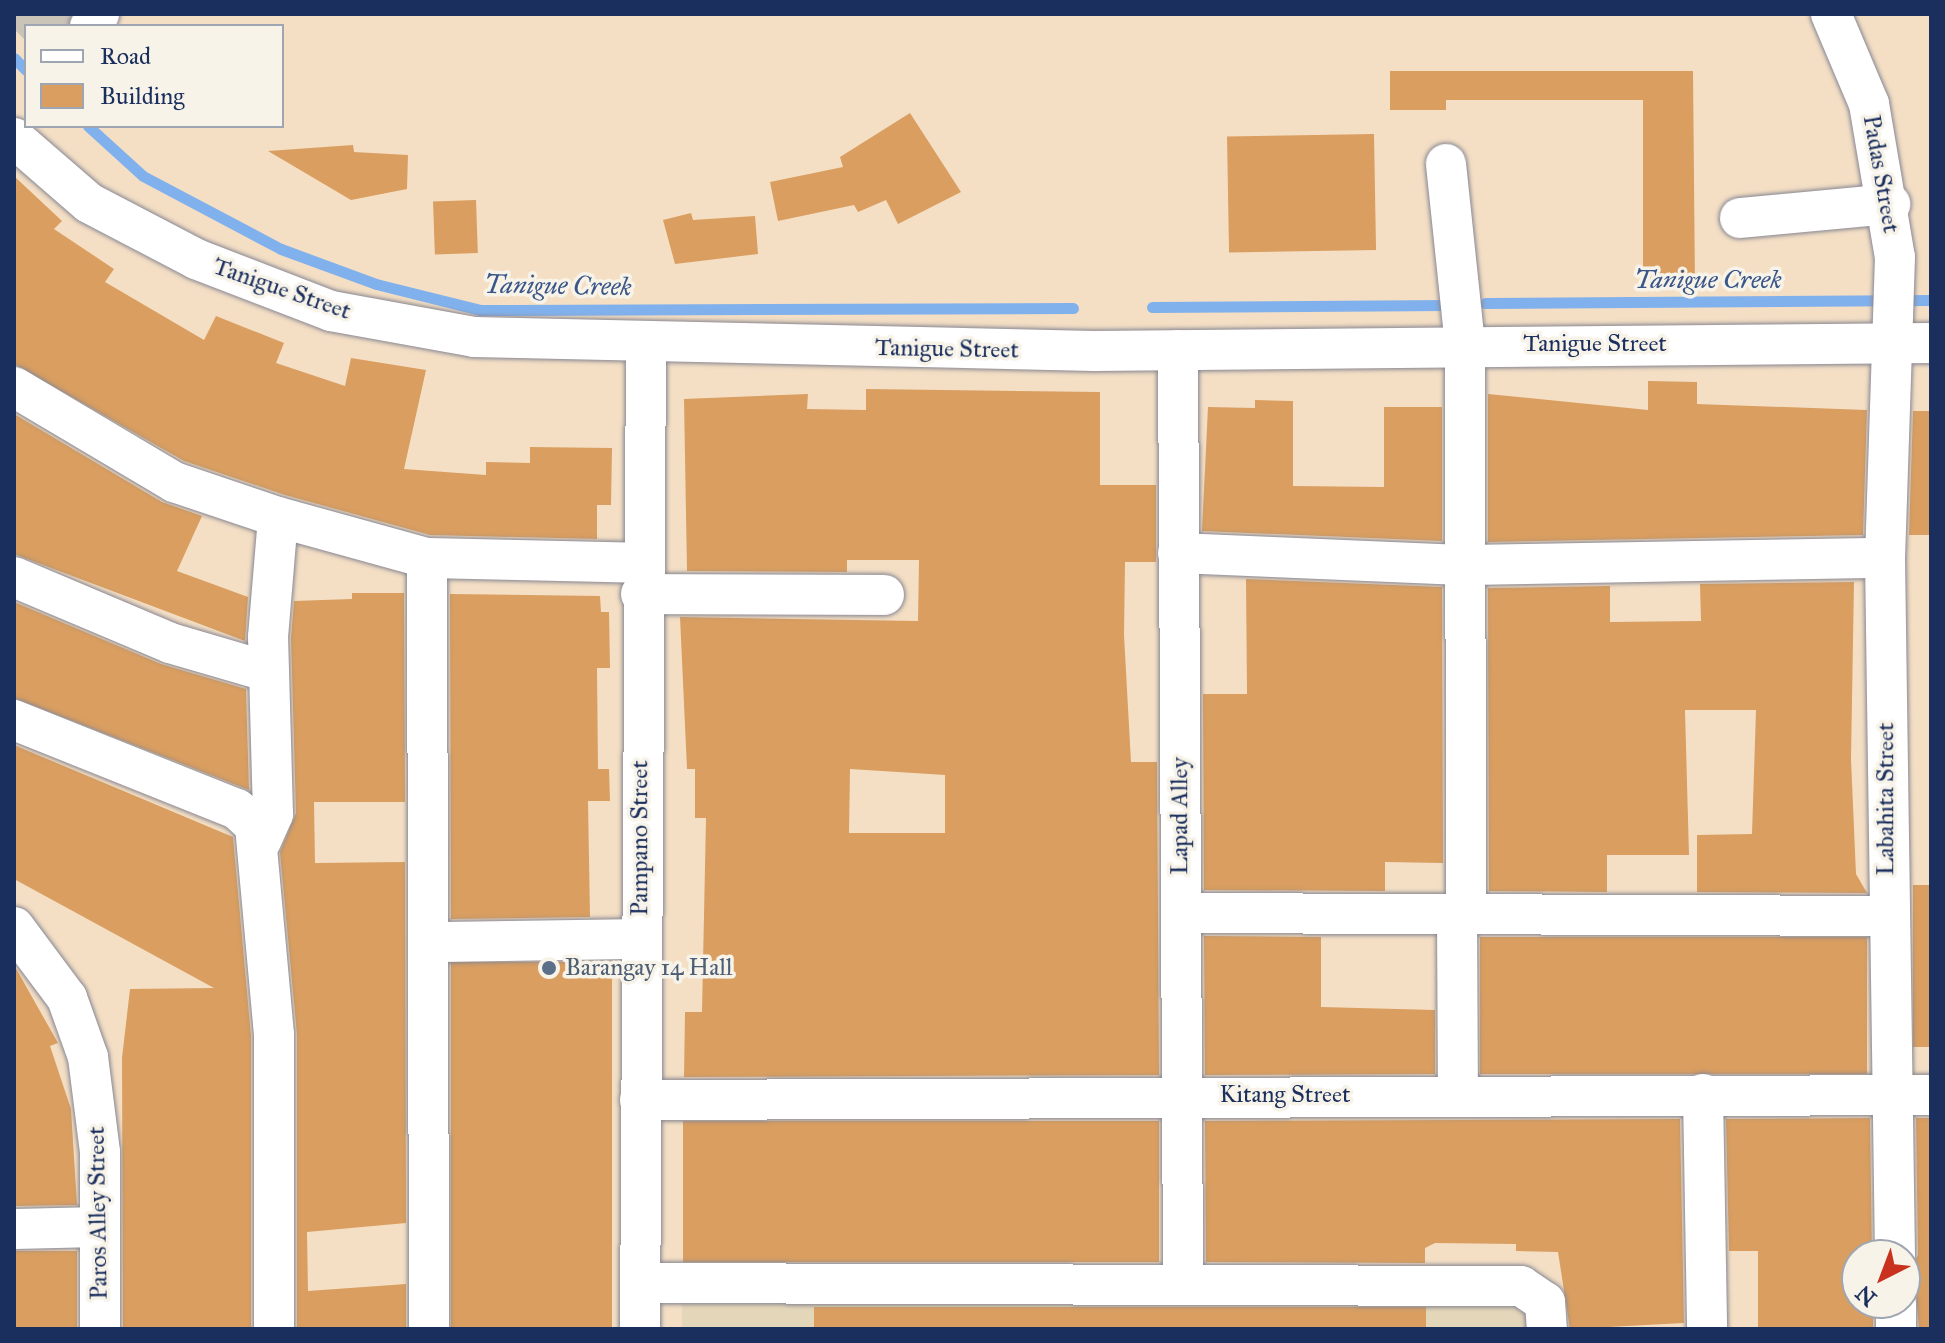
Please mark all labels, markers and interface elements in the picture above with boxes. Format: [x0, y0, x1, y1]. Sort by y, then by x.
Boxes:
legend [24, 24, 284, 128]
text: Road [100, 41, 151, 71]
text: Building [100, 81, 185, 111]
street label: Padas Street [1856, 113, 1906, 235]
street label: Tanigue Street [209, 252, 355, 326]
water label: Tanigue Creek [1634, 264, 1782, 296]
water label: Tanigue Creek [484, 269, 632, 303]
street label: Tanigue Street [1523, 330, 1667, 358]
street label: Tanigue Street [875, 333, 1019, 365]
street label: Labahita Street [1872, 723, 1900, 875]
street label: Lapad Alley [1166, 757, 1194, 875]
street label: Pampano Street [626, 760, 654, 916]
place label: Barangay 14 Hall [565, 954, 732, 982]
marker: Barangay 14 Hall [540, 959, 558, 977]
street label: Kitang Street [1219, 1081, 1351, 1109]
street label: Paros Alley Street [82, 1126, 114, 1300]
north arrow [1841, 1239, 1921, 1319]
text: N [1850, 1279, 1882, 1312]

